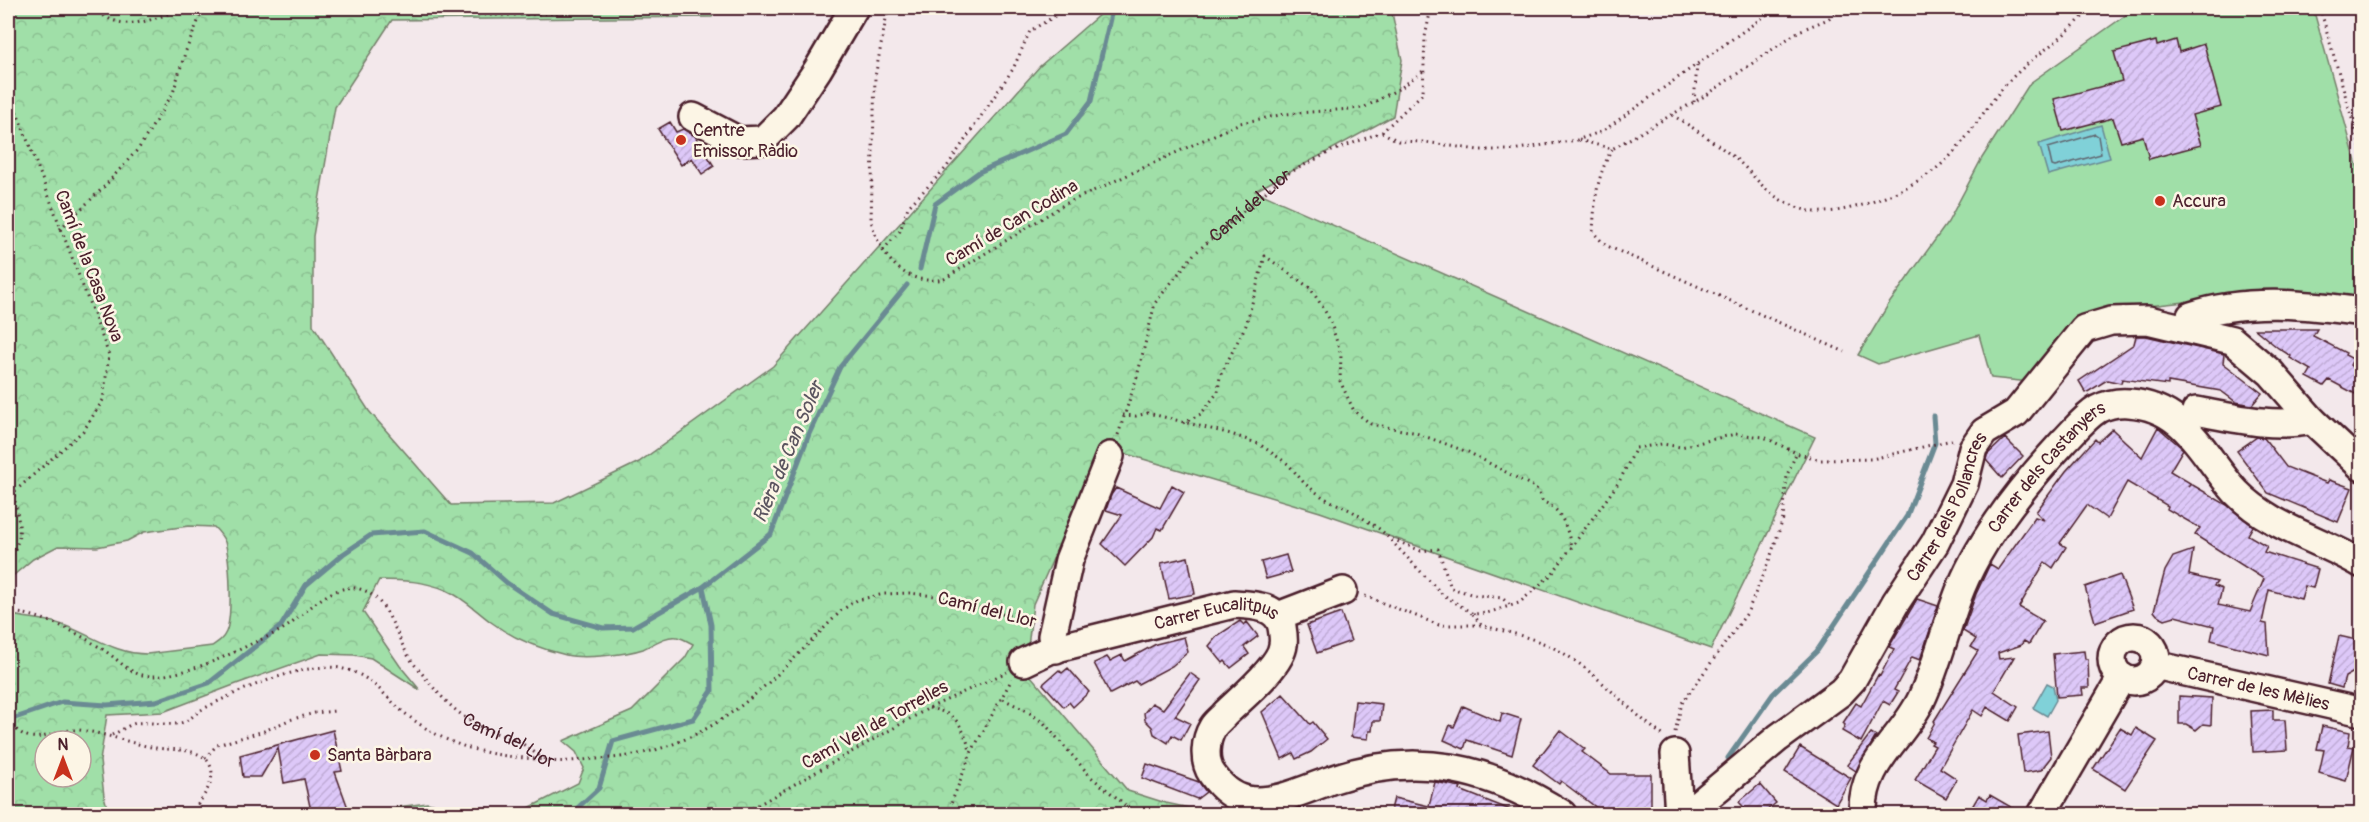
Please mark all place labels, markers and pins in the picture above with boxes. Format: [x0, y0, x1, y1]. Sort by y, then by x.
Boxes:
place label: Centre Emissor Ràdio [693, 119, 798, 163]
marker: Centre Emissor Ràdio [674, 133, 688, 147]
place label: Accura [2172, 190, 2226, 213]
marker: Accura [2153, 194, 2167, 208]
place label: Santa Bàrbara [327, 744, 432, 767]
marker: Santa Bàrbara [308, 748, 322, 762]

